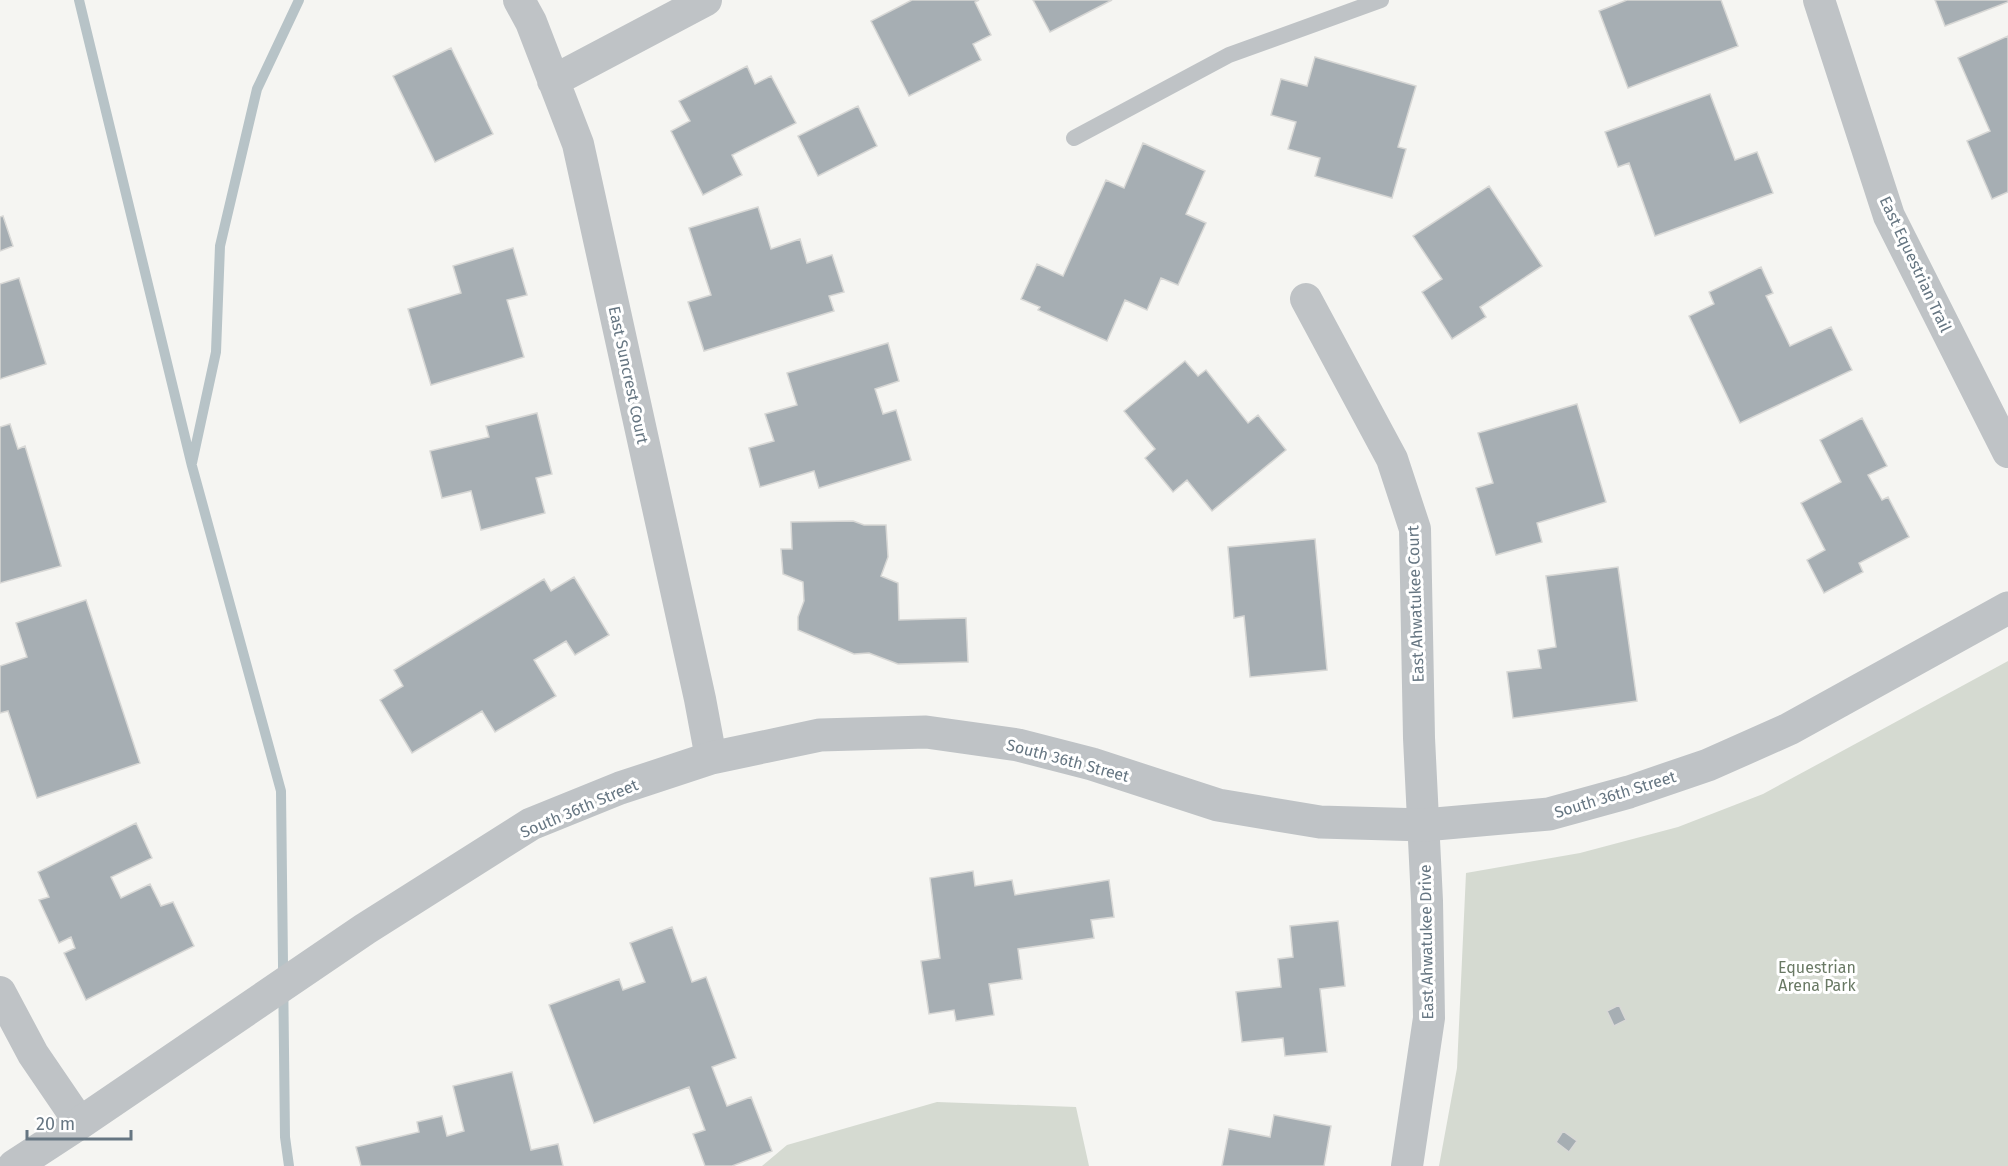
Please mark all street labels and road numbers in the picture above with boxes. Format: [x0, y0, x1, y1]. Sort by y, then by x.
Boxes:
street label: East Equestrian Trail [1876, 193, 1956, 335]
street label: East Suncrest Court [605, 304, 652, 446]
street label: East Ahwatukee Court [1403, 525, 1428, 683]
street label: South 36th Street [1005, 735, 1131, 786]
street label: South 36th Street [1552, 767, 1678, 822]
street label: South 36th Street [517, 775, 641, 842]
street label: East Ahwatukee Drive [1416, 864, 1437, 1020]

